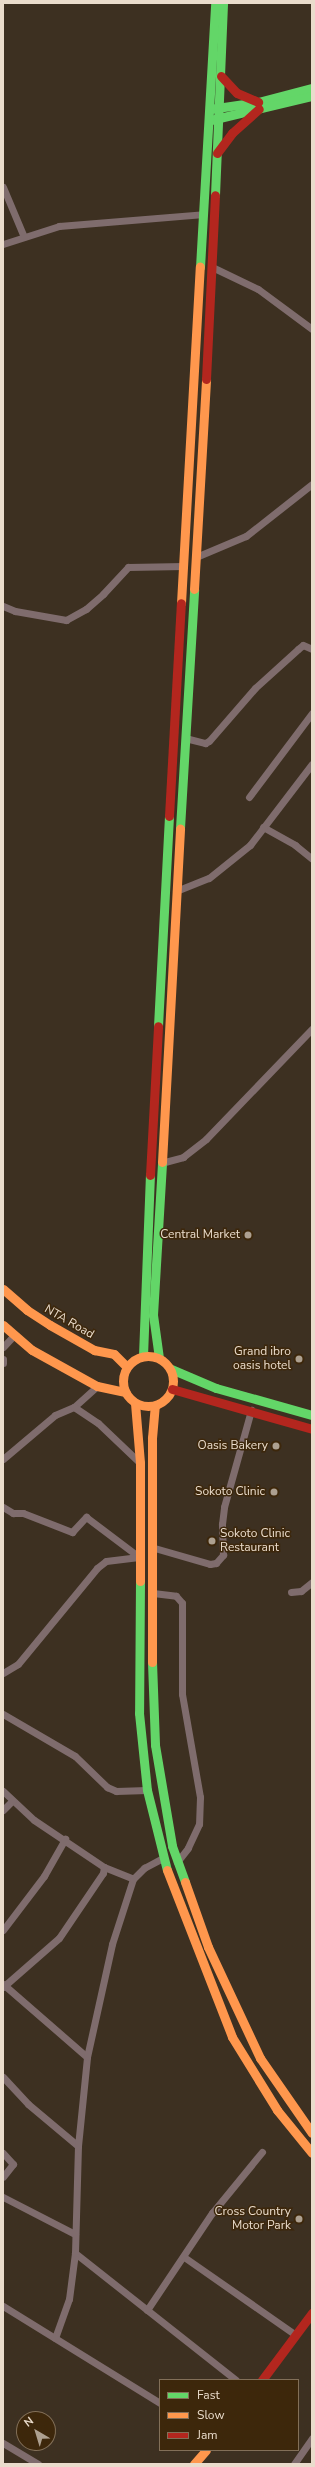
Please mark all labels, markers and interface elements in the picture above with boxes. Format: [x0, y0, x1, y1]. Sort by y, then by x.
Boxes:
place label: Central Market [160, 1228, 240, 1242]
marker: Central Market [243, 1230, 253, 1240]
street label: NTA Road [42, 1302, 96, 1342]
place label: Grand ibro oasis hotel [233, 1345, 291, 1373]
marker: Grand ibro oasis hotel [294, 1354, 304, 1364]
place label: Oasis Bakery [197, 1439, 268, 1453]
marker: Oasis Bakery [271, 1441, 281, 1451]
place label: Sokoto Clinic [195, 1485, 265, 1499]
marker: Sokoto Clinic [268, 1486, 280, 1498]
place label: Sokoto Clinic Restaurant [220, 1527, 290, 1555]
marker: Sokoto Clinic Restaurant [207, 1536, 217, 1546]
place label: Cross Country Motor Park [215, 2205, 291, 2233]
marker: Cross Country Motor Park [294, 2214, 304, 2224]
legend [159, 2379, 299, 2451]
text: Fast [197, 2387, 220, 2403]
text: Slow [197, 2407, 225, 2423]
north arrow [16, 2411, 56, 2451]
text: N [21, 2413, 37, 2430]
text: Jam [197, 2427, 218, 2443]

